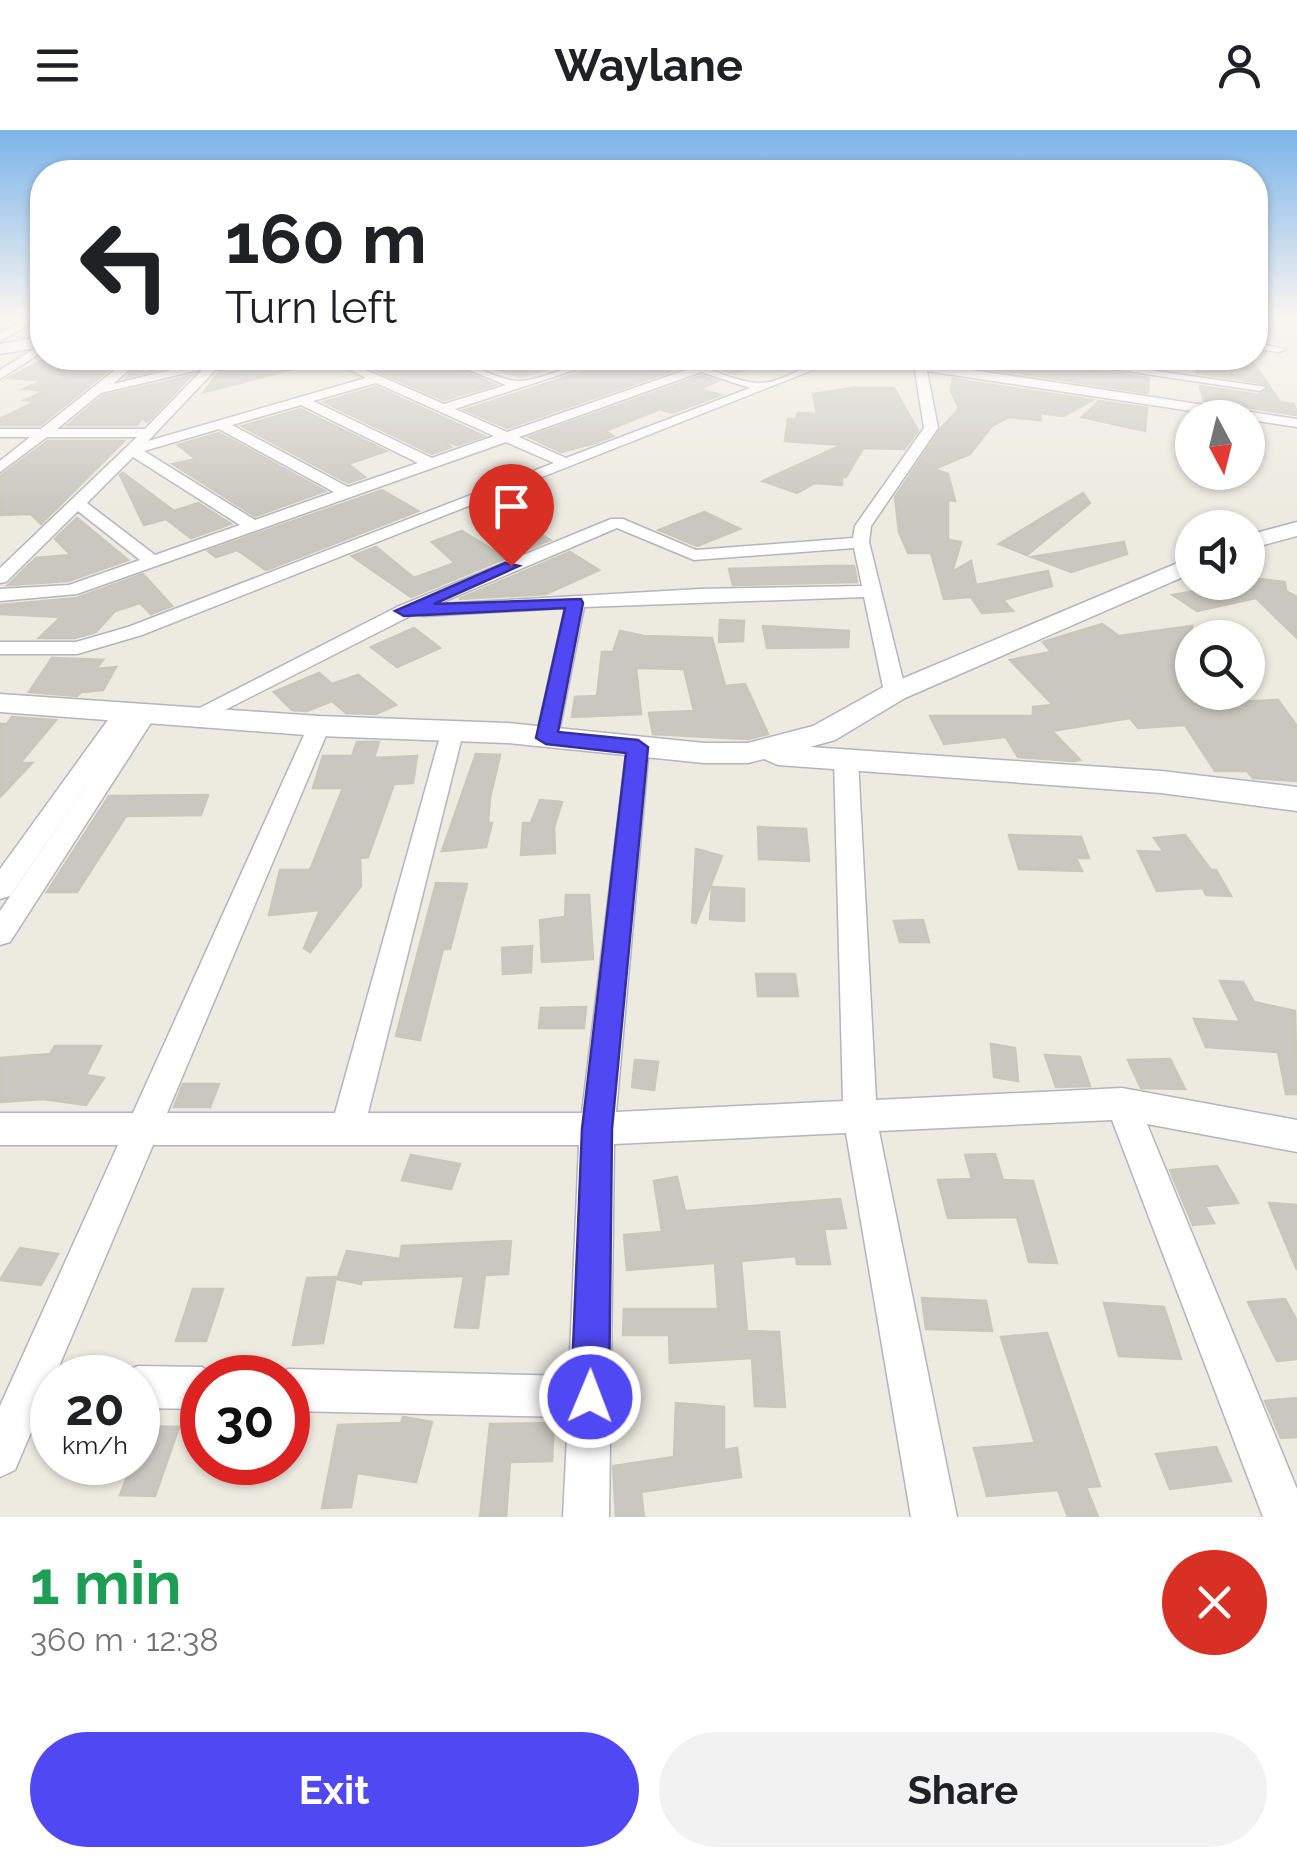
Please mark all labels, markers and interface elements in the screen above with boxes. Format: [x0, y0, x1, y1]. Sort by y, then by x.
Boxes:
icon: menu [30, 38, 85, 93]
icon: person [1212, 38, 1267, 93]
text: Waylane [554, 39, 743, 92]
text: 160 m [225, 197, 427, 279]
icon: left [60, 200, 190, 330]
text: Turn left [225, 281, 397, 334]
north arrow [1175, 400, 1265, 490]
map controls [1175, 400, 1265, 710]
pin [469, 464, 554, 567]
icon: arrive [484, 479, 539, 534]
button: sound [1175, 510, 1265, 600]
button: search [1175, 620, 1265, 710]
position arrow [538, 1345, 642, 1449]
speed limit sign: 30 [180, 1355, 310, 1485]
text: 20 [66, 1378, 124, 1437]
text: km/h [62, 1430, 128, 1460]
text: 1 min [30, 1548, 181, 1618]
button: close [1162, 1550, 1267, 1655]
text: 360 m · 12:38 [30, 1621, 218, 1658]
button: Exit [30, 1732, 639, 1847]
button: Share [659, 1732, 1267, 1847]

